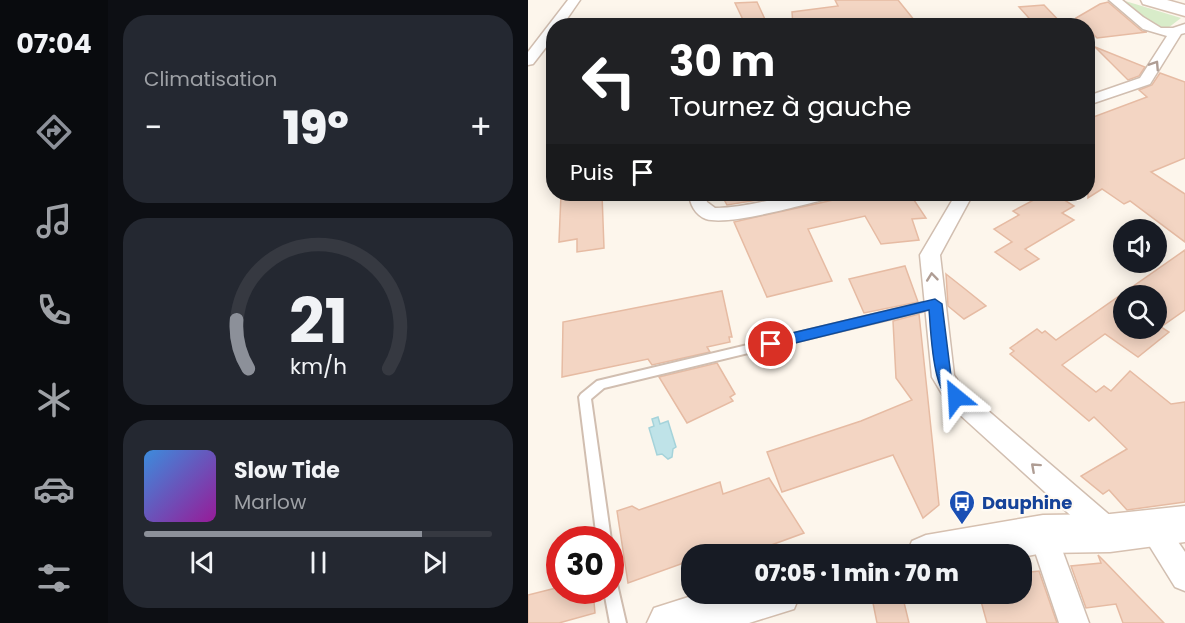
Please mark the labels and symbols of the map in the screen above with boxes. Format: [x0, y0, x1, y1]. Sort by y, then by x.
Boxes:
one-way arrow [1148, 61, 1159, 72]
one-way arrow [926, 273, 939, 282]
pin [745, 318, 796, 369]
position arrow [924, 365, 988, 429]
one-way arrow [1031, 463, 1042, 474]
bus stop icon: Dauphine [947, 488, 977, 526]
place label: Dauphine [982, 490, 1072, 515]
speed limit sign: 30 [546, 526, 624, 604]

